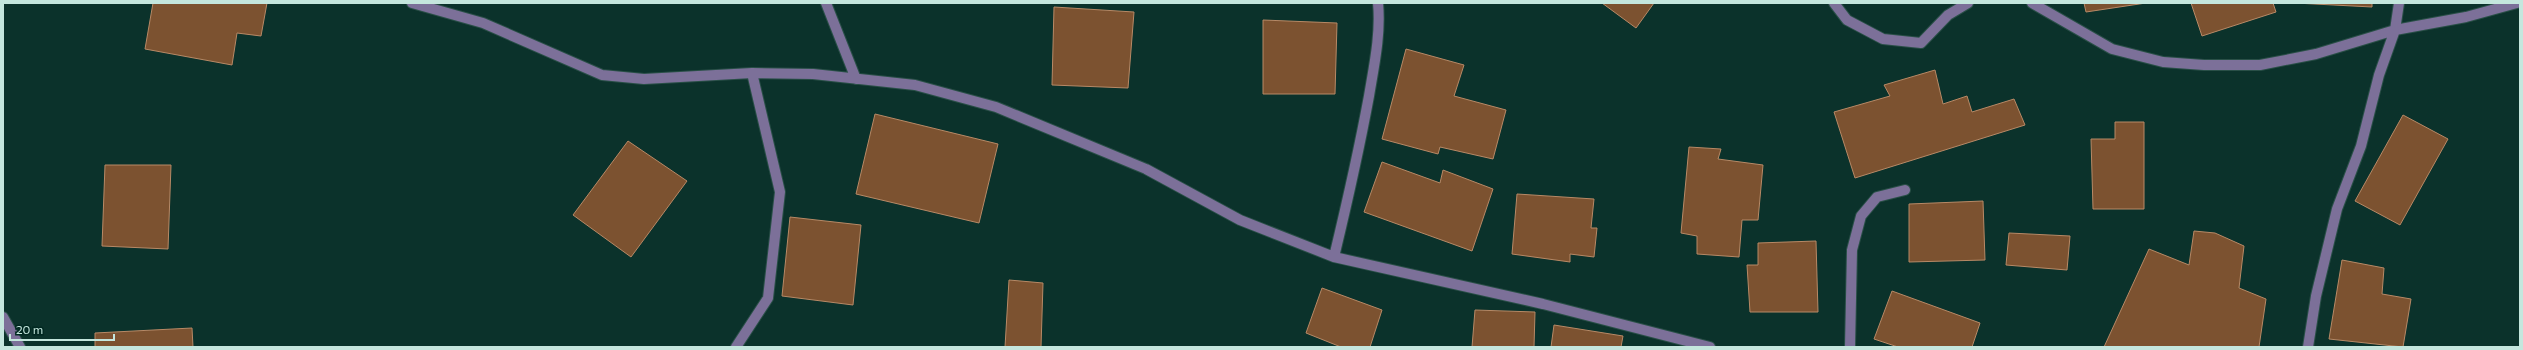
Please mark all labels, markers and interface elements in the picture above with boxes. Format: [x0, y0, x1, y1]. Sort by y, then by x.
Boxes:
scale bar [10, 316, 114, 342]
text: 20 m [16, 322, 43, 336]

